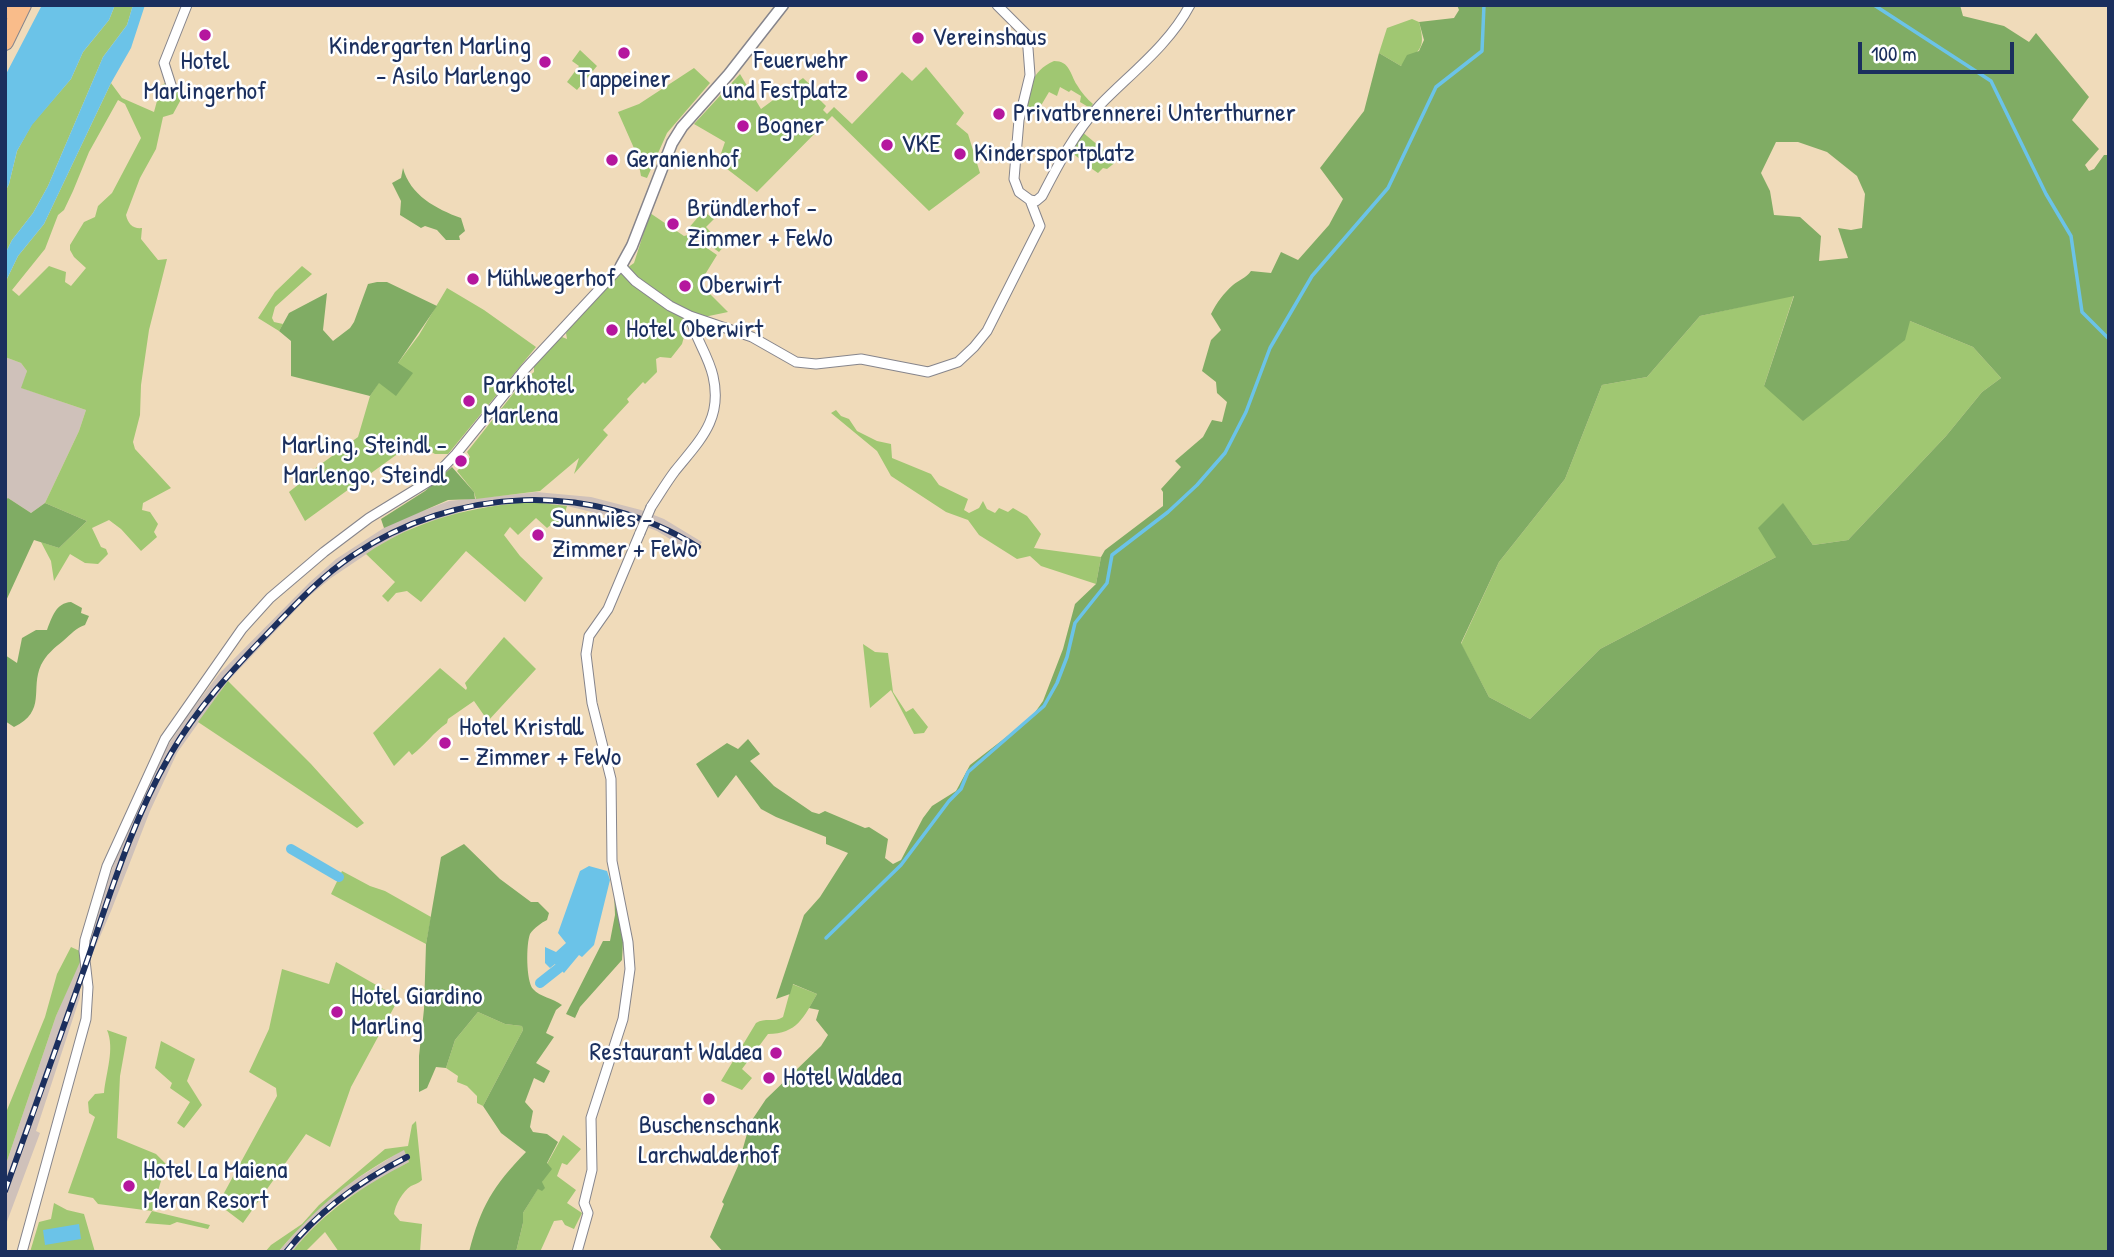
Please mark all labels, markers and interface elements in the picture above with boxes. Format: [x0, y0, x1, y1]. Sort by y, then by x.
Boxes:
place label: Vereinshaus [932, 22, 1046, 54]
marker: Hotel Marlingerhof [197, 27, 213, 43]
scale bar [1862, 28, 2018, 72]
marker: Vereinshaus [910, 30, 926, 46]
place label: Kindergarten Marling - Asilo Marlengo [329, 31, 531, 92]
text: 100 m [1871, 39, 1917, 68]
marker: Tappeiner [616, 45, 632, 61]
place label: Feuerwehr und Festplatz [722, 45, 848, 106]
place label: Hotel Marlingerhof [144, 46, 266, 108]
marker: Kindergarten Marling - Asilo Marlengo [537, 54, 553, 70]
place label: Tappeiner [578, 64, 670, 96]
marker: Feuerwehr und Festplatz [854, 68, 870, 84]
place label: Privatbrennerei Unterthurner [1013, 98, 1296, 130]
marker: Privatbrennerei Unterthurner [991, 106, 1007, 122]
place label: Bogner [757, 110, 824, 142]
marker: Bogner [735, 118, 751, 134]
place label: VKE [901, 129, 941, 161]
marker: VKE [879, 137, 895, 153]
place label: Kindersportplatz [974, 138, 1135, 170]
place label: Geranienhof [626, 144, 739, 176]
marker: Kindersportplatz [952, 146, 968, 162]
marker: Geranienhof [604, 152, 620, 168]
place label: Bründlerhof - Zimmer + FeWo [687, 193, 833, 255]
marker: Bründlerhof - Zimmer + FeWo [665, 216, 681, 232]
place label: Mühlwegerhof [487, 263, 616, 295]
place label: Oberwirt [699, 270, 781, 302]
marker: Mühlwegerhof [465, 271, 481, 287]
marker: Oberwirt [677, 278, 693, 294]
place label: Hotel Oberwirt [626, 314, 763, 346]
marker: Hotel Oberwirt [604, 322, 620, 338]
place label: Parkhotel Marlena [483, 370, 574, 432]
marker: Parkhotel Marlena [461, 393, 477, 409]
place label: Marling, Steindl - Marlengo, Steindl [282, 430, 447, 492]
marker: Marling, Steindl - Marlengo, Steindl [453, 453, 469, 469]
place label: Sunnwies - Zimmer + FeWo [552, 504, 698, 566]
marker: Sunnwies - Zimmer + FeWo [530, 527, 546, 543]
place label: Hotel Kristall - Zimmer + FeWo [459, 712, 621, 774]
marker: Hotel Kristall - Zimmer + FeWo [437, 735, 453, 751]
place label: Hotel Giardino Marling [351, 981, 483, 1042]
marker: Hotel Giardino Marling [329, 1004, 345, 1020]
place label: Restaurant Waldea [590, 1037, 762, 1069]
marker: Restaurant Waldea [768, 1045, 784, 1061]
place label: Hotel Waldea [783, 1062, 902, 1094]
marker: Hotel Waldea [761, 1070, 777, 1086]
marker: Buschenschank Larchwalderhof [701, 1091, 717, 1107]
place label: Buschenschank Larchwalderhof [638, 1110, 780, 1172]
place label: Hotel La Maiena Meran Resort [143, 1155, 287, 1216]
marker: Hotel La Maiena Meran Resort [121, 1178, 137, 1194]

